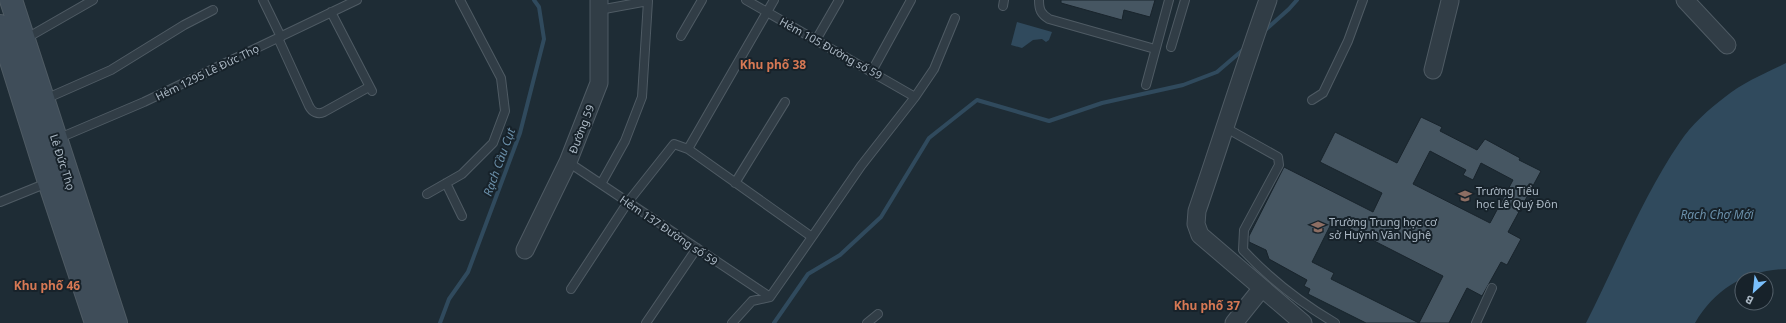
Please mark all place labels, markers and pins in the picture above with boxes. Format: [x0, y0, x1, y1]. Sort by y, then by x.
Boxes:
place label: Trường Tiểu học Lê Quý Đôn [1476, 183, 1558, 211]
school or university icon: Trường Tiểu học Lê Quý Đôn [1457, 188, 1473, 204]
place label: Trường Trung học cơ sở Huỳnh Văn Nghệ [1329, 214, 1438, 242]
school or university icon: Trường Trung học cơ sở Huỳnh Văn Nghệ [1310, 219, 1326, 235]

